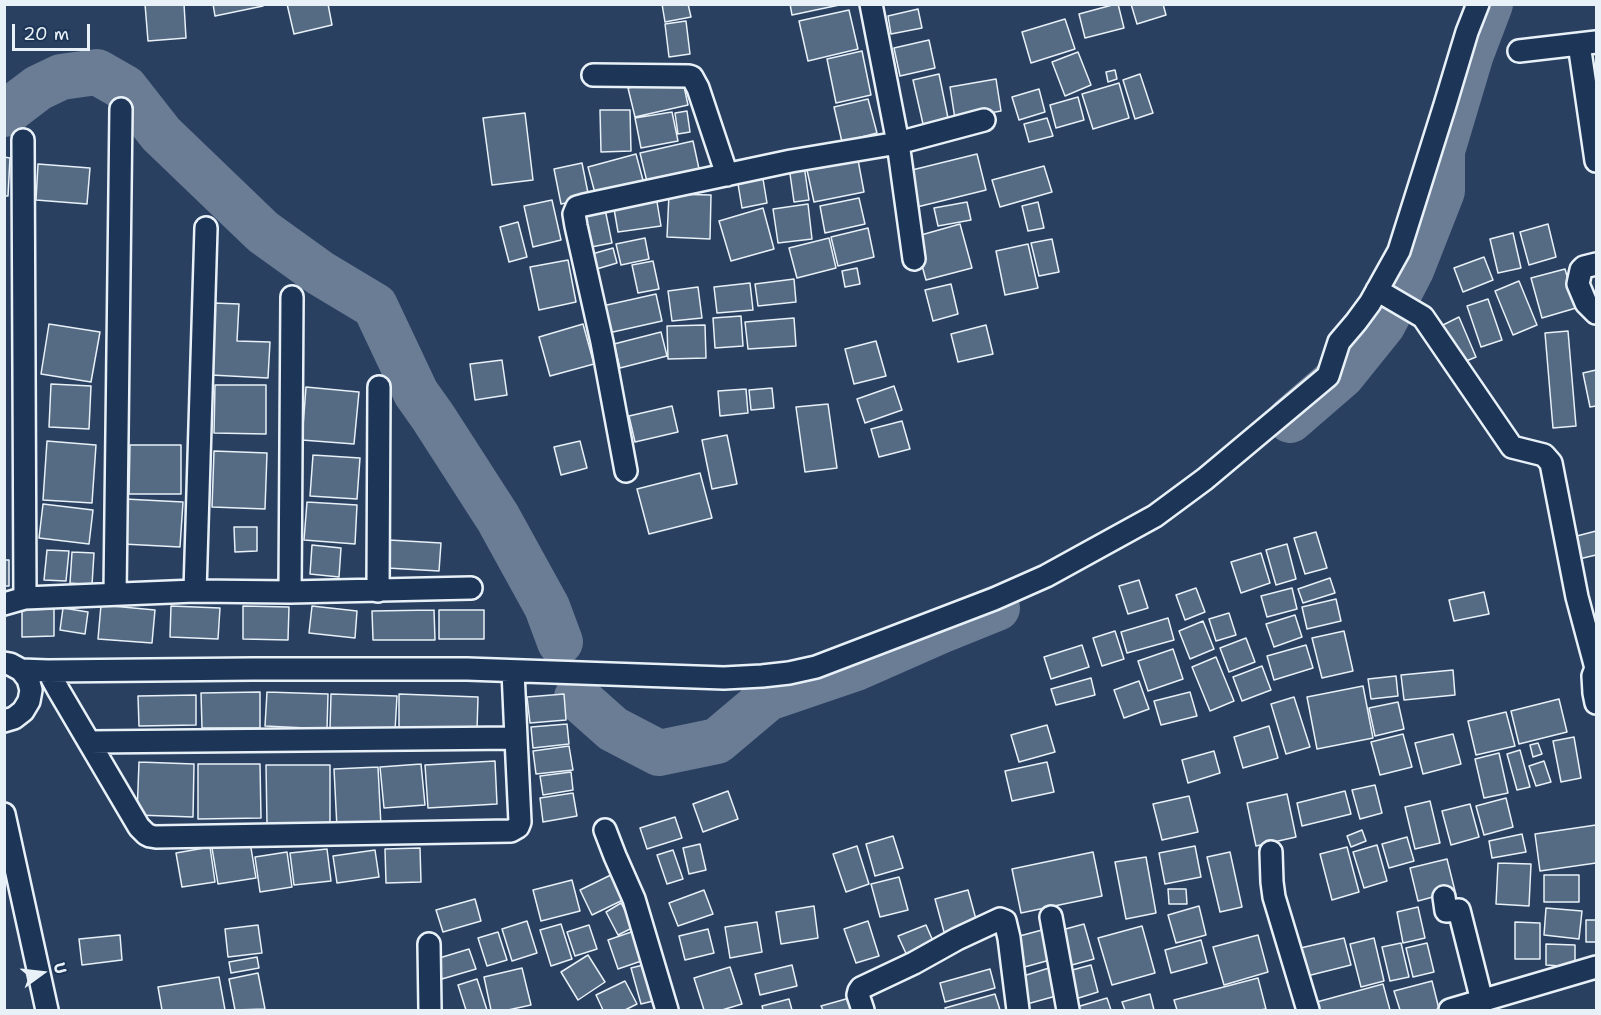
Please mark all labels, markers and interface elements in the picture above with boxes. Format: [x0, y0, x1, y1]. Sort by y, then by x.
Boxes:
scale bar [15, 12, 93, 50]
text: 20 m [23, 22, 69, 46]
north arrow [12, 943, 72, 1003]
text: U [48, 960, 71, 976]

